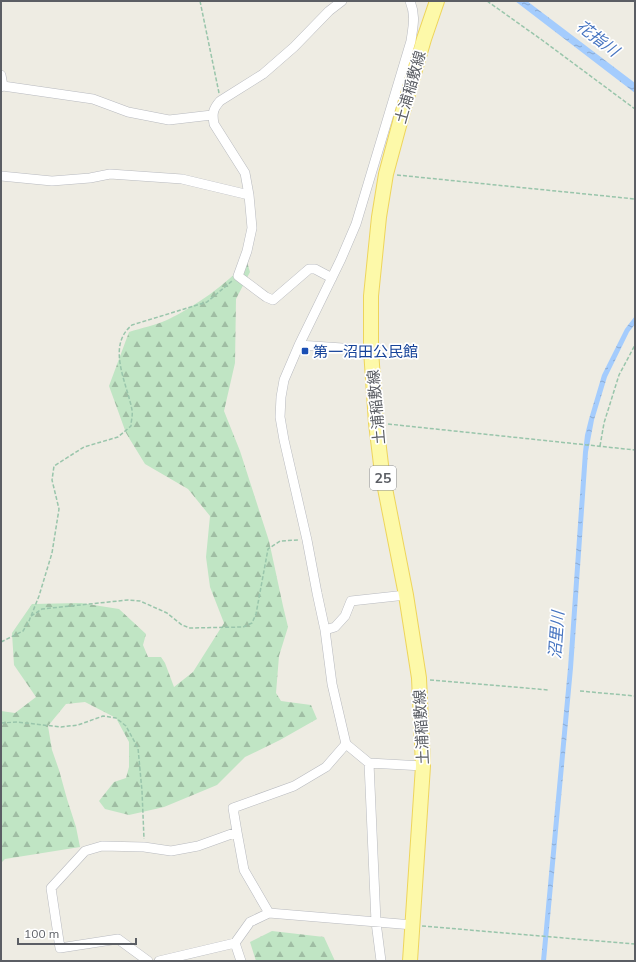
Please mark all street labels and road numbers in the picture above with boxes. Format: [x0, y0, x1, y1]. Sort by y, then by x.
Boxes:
street label: 土浦稲敷線 [391, 48, 429, 126]
street label: 土浦稲敷線 [363, 369, 389, 445]
road number: 25 [370, 466, 396, 490]
street label: 土浦稲敷線 [410, 689, 432, 765]

